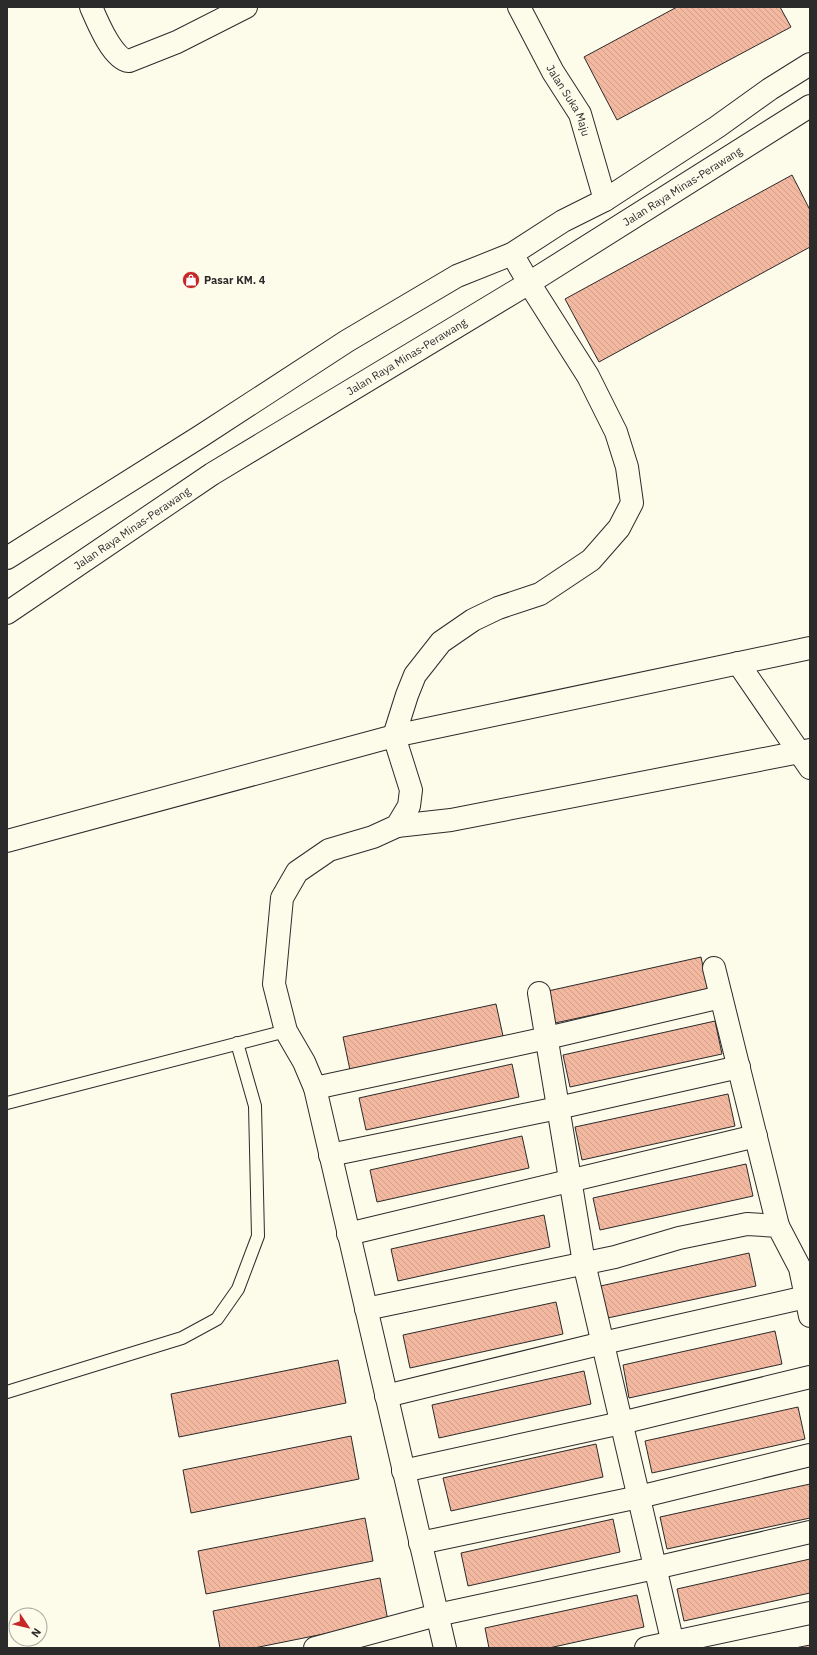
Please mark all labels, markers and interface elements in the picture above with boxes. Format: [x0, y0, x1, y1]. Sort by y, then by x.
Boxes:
street label: Jalan Suka Maju [543, 62, 593, 138]
street label: Jalan Raya Minas-Perawang [620, 144, 745, 229]
shop icon: Pasar KM. 4 [181, 270, 201, 290]
place label: Pasar KM. 4 [204, 273, 266, 287]
street label: Jalan Raya Minas-Perawang [344, 315, 470, 398]
street label: Jalan Raya Minas-Perawang [71, 484, 193, 573]
north arrow [8, 1607, 48, 1647]
text: N [28, 1625, 44, 1640]

